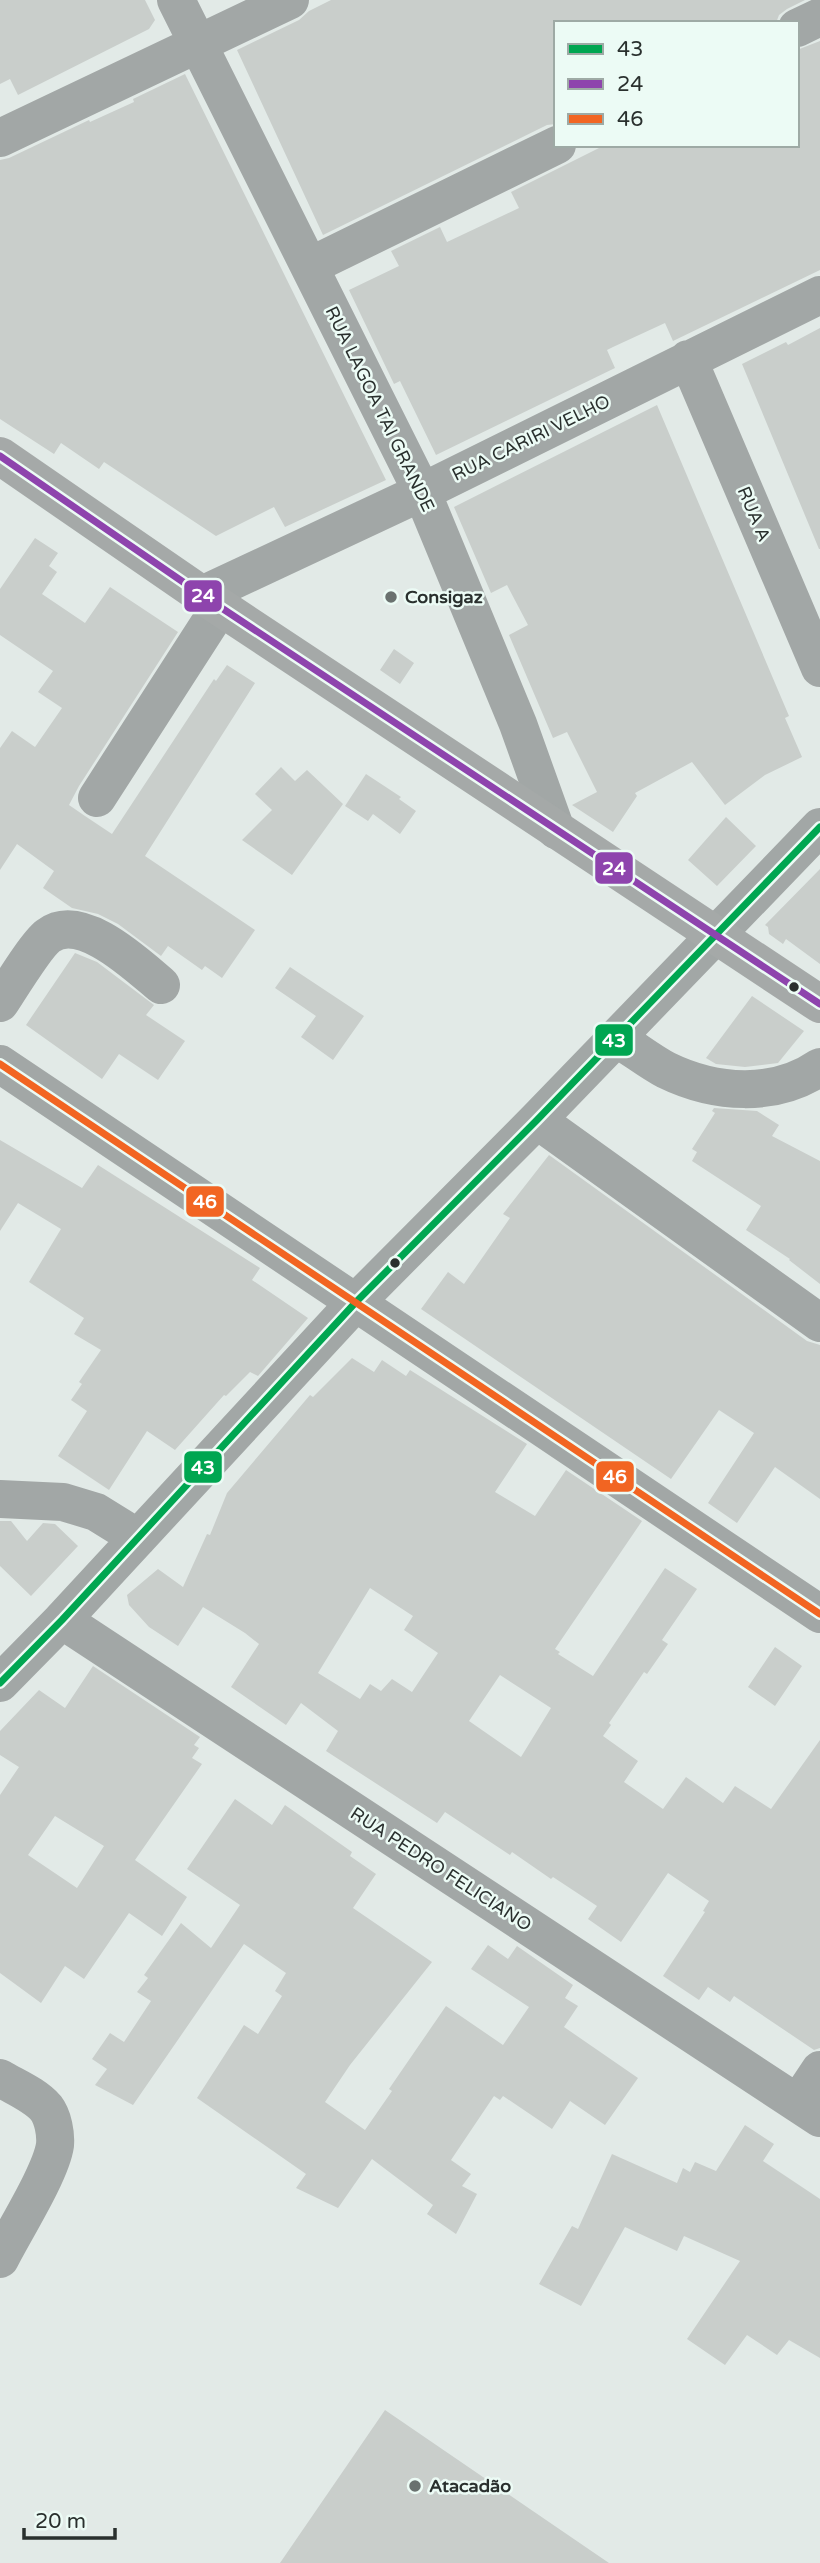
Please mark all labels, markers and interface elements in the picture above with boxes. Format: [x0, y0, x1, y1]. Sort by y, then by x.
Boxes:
legend [554, 21, 799, 147]
text: 43 [617, 37, 643, 62]
text: 24 [617, 72, 643, 97]
text: 46 [617, 107, 643, 132]
street label: RUA LAGOA TAI GRANDE [321, 303, 439, 515]
street label: RUA CARIRI VELHO [448, 390, 614, 486]
street label: RUA A [733, 483, 775, 545]
line badge: 24 [183, 579, 223, 613]
text: 24 [191, 585, 215, 607]
place label: Consigaz [405, 586, 483, 608]
marker: Consigaz [383, 589, 399, 605]
line badge: 24 [594, 851, 634, 885]
text: 24 [602, 858, 626, 880]
unlabelled marker [787, 980, 801, 994]
line badge: 43 [594, 1023, 634, 1057]
text: 43 [602, 1030, 626, 1052]
line badge: 46 [185, 1185, 225, 1218]
text: 46 [193, 1191, 217, 1213]
unlabelled marker [388, 1256, 402, 1270]
line badge: 43 [183, 1450, 223, 1484]
text: 43 [191, 1457, 215, 1479]
line badge: 46 [595, 1460, 635, 1493]
text: 46 [603, 1466, 627, 1488]
street label: RUA PEDRO FELICIANO [346, 1802, 536, 1936]
place label: Atacadão [429, 2475, 511, 2497]
marker: Atacadão [407, 2478, 423, 2494]
scale bar [24, 2496, 116, 2540]
text: 20 m [35, 2509, 86, 2534]

